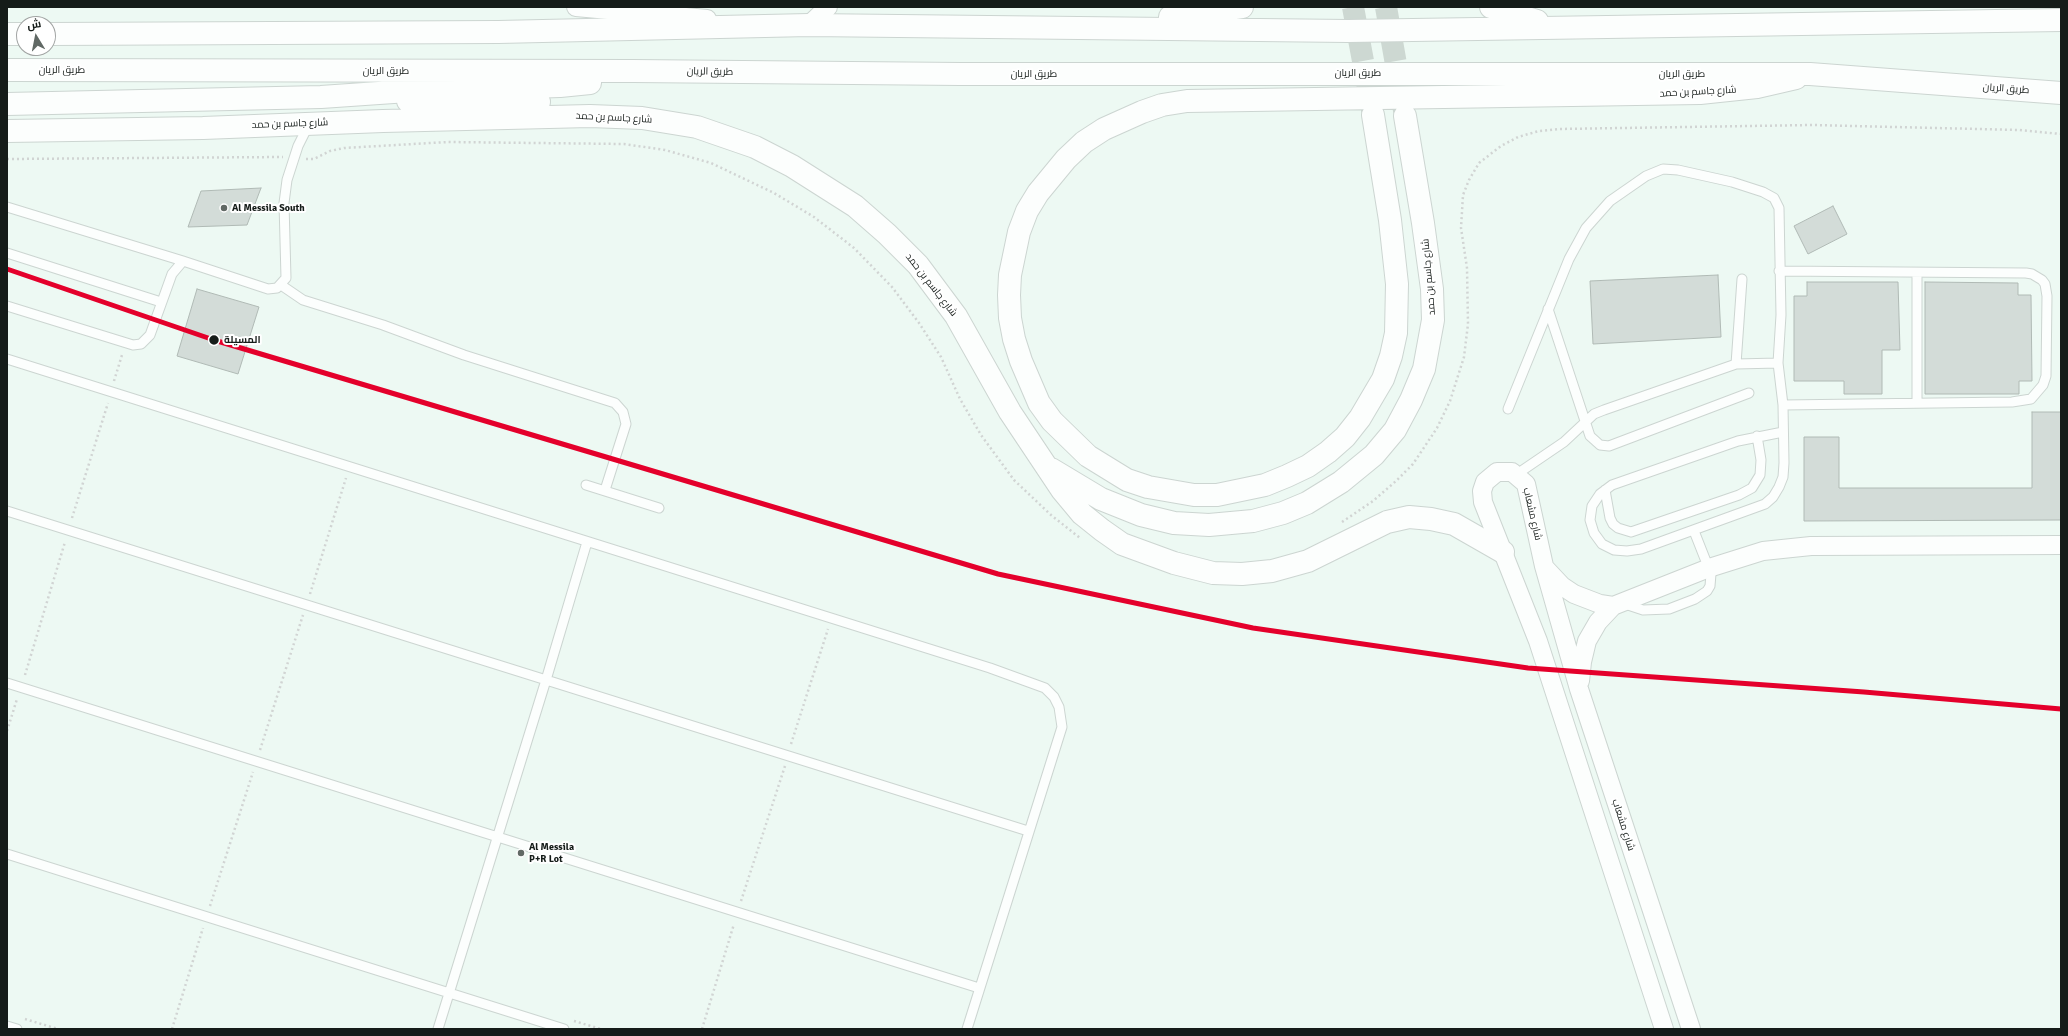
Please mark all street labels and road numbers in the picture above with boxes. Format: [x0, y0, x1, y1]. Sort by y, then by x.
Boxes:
street label: طريق الريان [39, 64, 85, 76]
street label: طريق الريان [363, 65, 409, 77]
street label: طريق الريان [687, 66, 733, 78]
street label: طريق الريان [1335, 67, 1381, 79]
street label: طريق الريان [1011, 68, 1057, 80]
street label: طريق الريان [1659, 68, 1705, 80]
street label: طريق الريان [1982, 81, 2030, 97]
street label: شارع جاسم بن حمد [1659, 84, 1737, 100]
street label: شارع جاسم بن حمد [575, 110, 653, 126]
street label: شارع جاسم بن حمد [251, 117, 329, 131]
street label: شارع جاسم بن حمد [1420, 238, 1438, 316]
street label: شارع جاسم بن حمد [903, 251, 959, 319]
street label: شارع مشعاب [1520, 486, 1544, 542]
street label: شارع مشعاب [1609, 798, 1637, 852]

